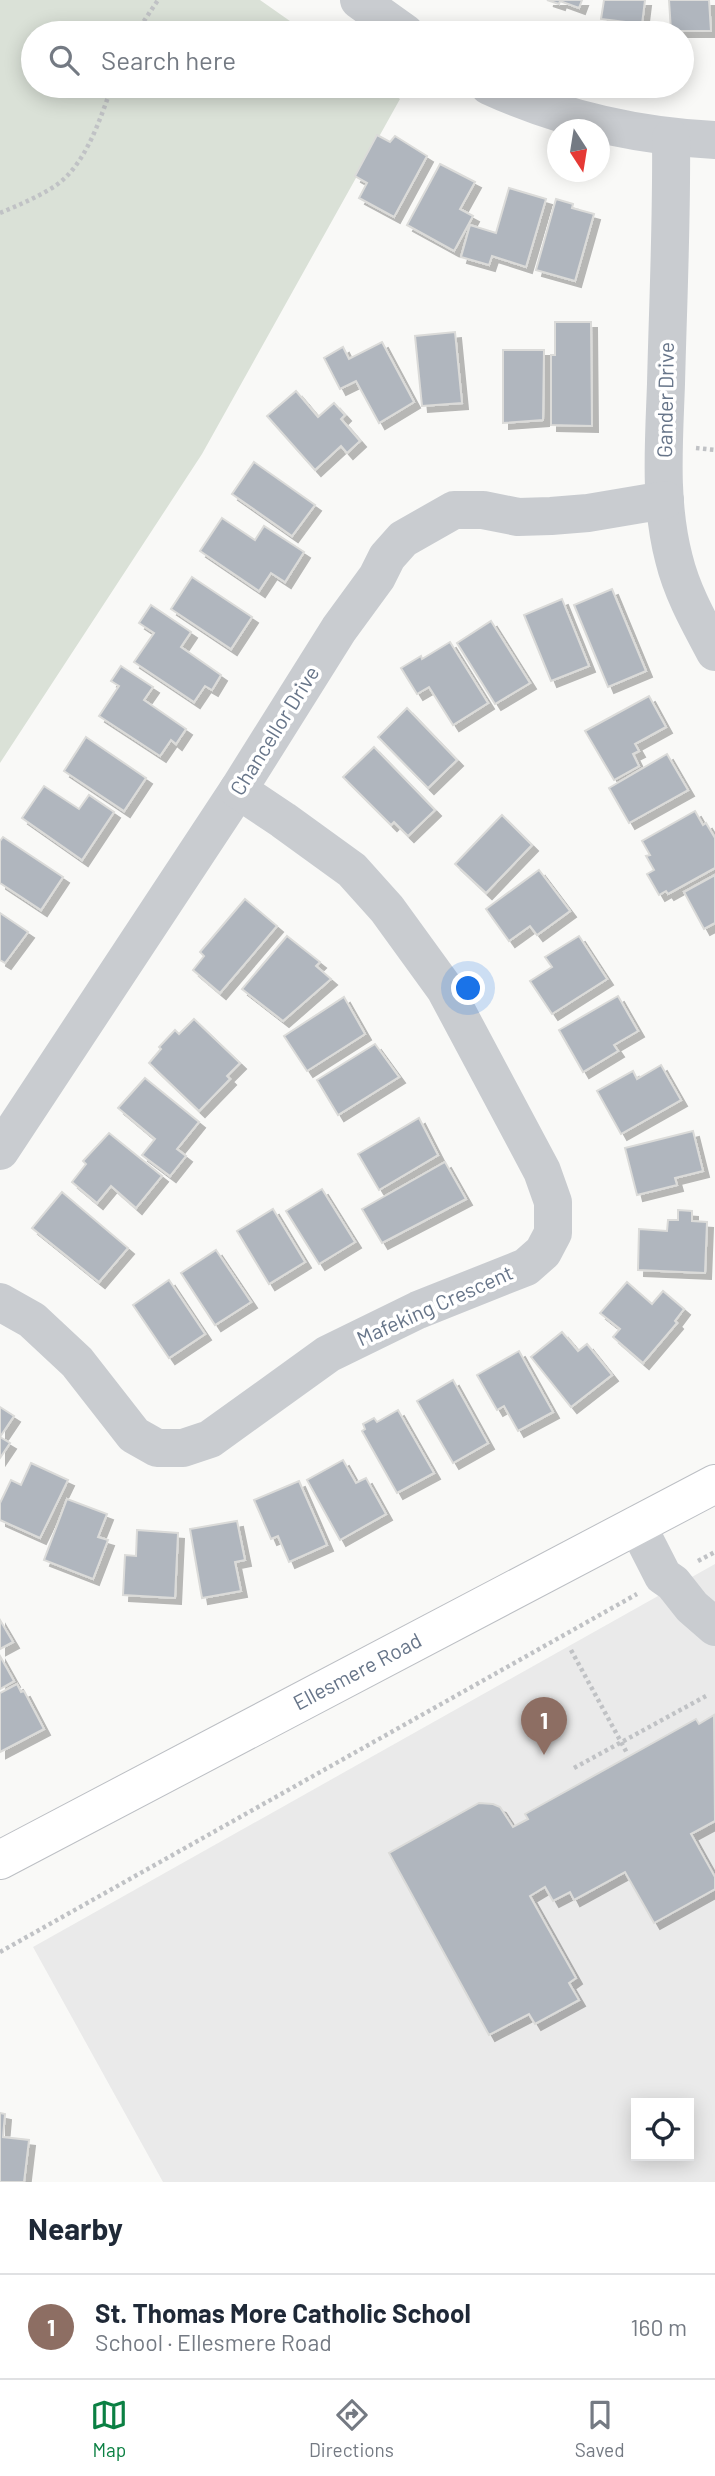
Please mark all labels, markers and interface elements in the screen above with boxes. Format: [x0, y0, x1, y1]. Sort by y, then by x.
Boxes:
search box [21, 21, 694, 98]
icon: search [45, 41, 83, 79]
text: Search here [101, 44, 236, 75]
north arrow [547, 119, 610, 182]
street label: Gander Drive [651, 342, 678, 458]
street label: Chancellor Drive [224, 661, 323, 799]
your location [451, 971, 485, 1005]
street label: Mafeking Crescent [352, 1259, 516, 1350]
street label: Ellesmere Road [288, 1627, 425, 1715]
pin: 1 [521, 1697, 567, 1755]
map controls [631, 2098, 694, 2161]
button: locate [631, 2098, 694, 2161]
text: Nearby [28, 2210, 123, 2246]
text: St. Thomas More Catholic School [95, 2297, 471, 2328]
text: 1 [47, 2313, 55, 2341]
text: 160 m [630, 2313, 687, 2341]
text: School · Ellesmere Road [95, 2328, 332, 2356]
tab: Map [90, 2396, 128, 2461]
tab: Directions [309, 2396, 394, 2461]
tab: Saved [575, 2396, 625, 2461]

